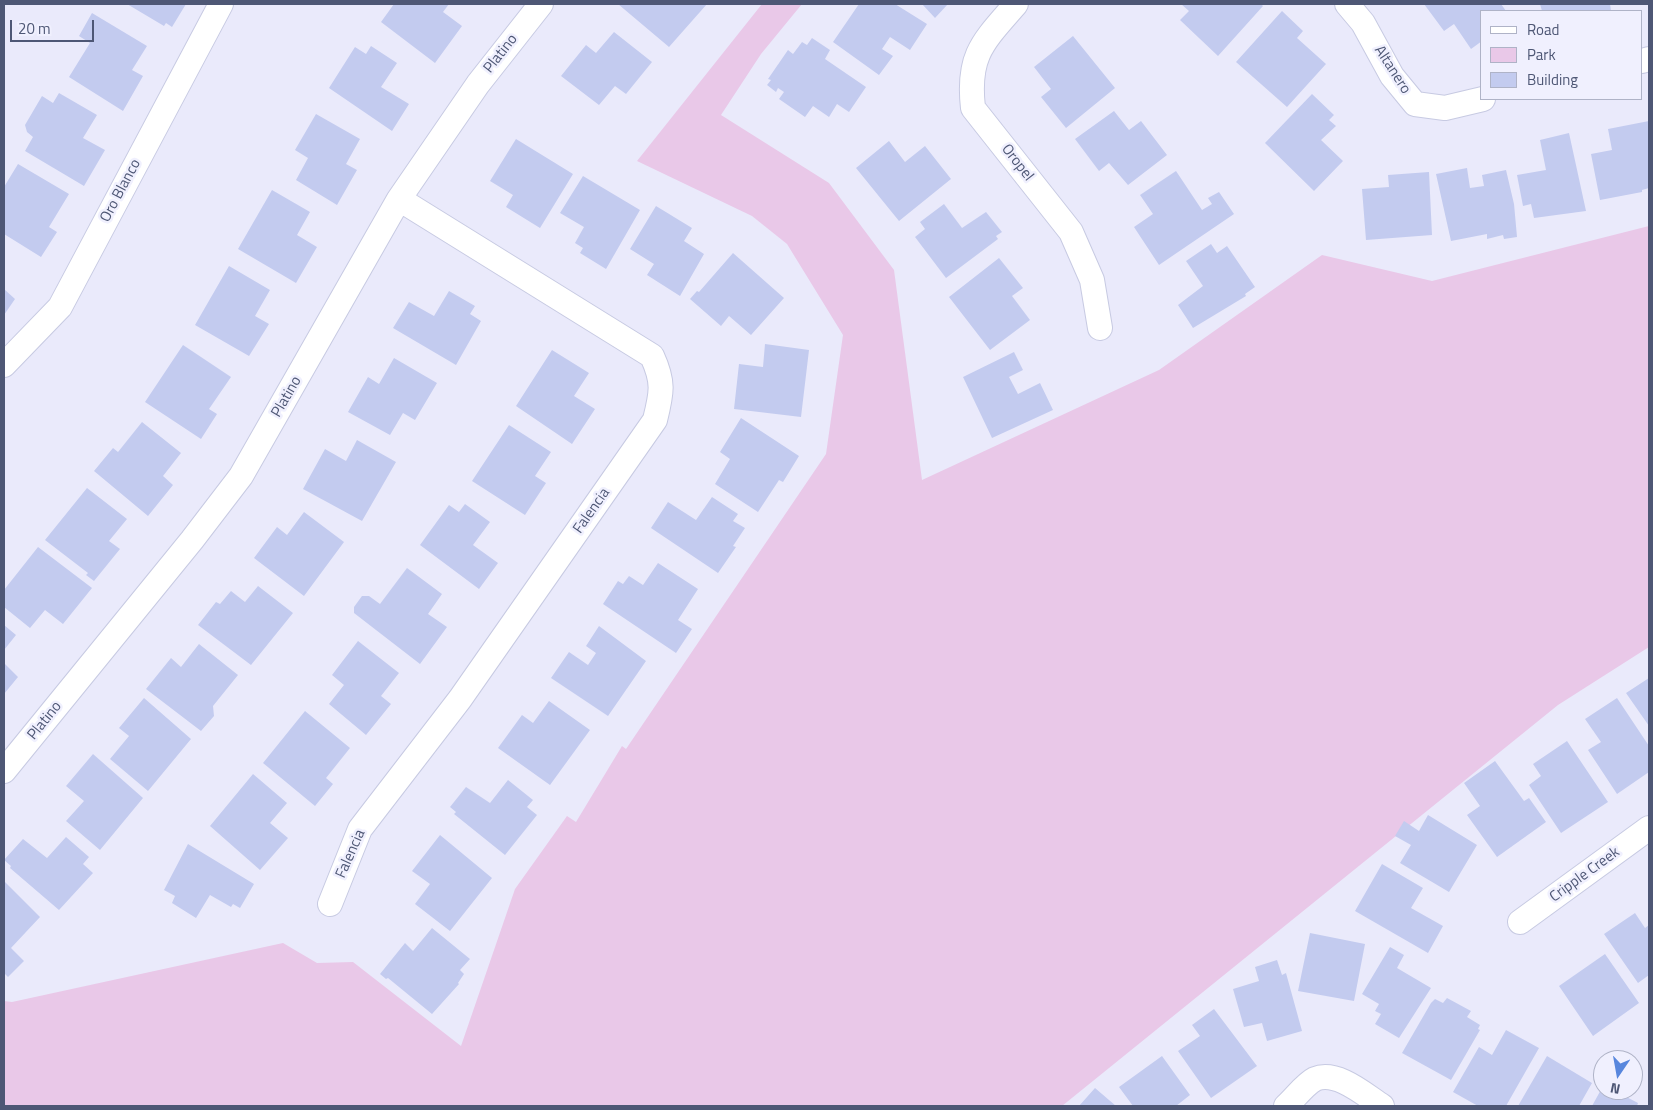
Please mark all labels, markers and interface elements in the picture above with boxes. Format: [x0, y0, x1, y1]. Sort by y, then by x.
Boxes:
scale bar [12, 10, 96, 42]
legend [1480, 10, 1643, 100]
text: 20 m [18, 17, 51, 40]
text: Road [1527, 18, 1559, 41]
street label: Platino [480, 31, 522, 77]
street label: Altanero [1370, 43, 1414, 97]
text: Park [1527, 43, 1556, 66]
text: Building [1527, 68, 1578, 91]
street label: Oropel [997, 141, 1037, 185]
street label: Oro Blanco [97, 156, 145, 226]
street label: Platino [268, 373, 306, 421]
street label: Falencia [570, 485, 614, 537]
street label: Platino [24, 698, 66, 744]
street label: Falencia [332, 827, 370, 881]
street label: Cripple Creek [1546, 844, 1624, 906]
north arrow [1593, 1050, 1643, 1100]
text: N [1608, 1078, 1622, 1100]

